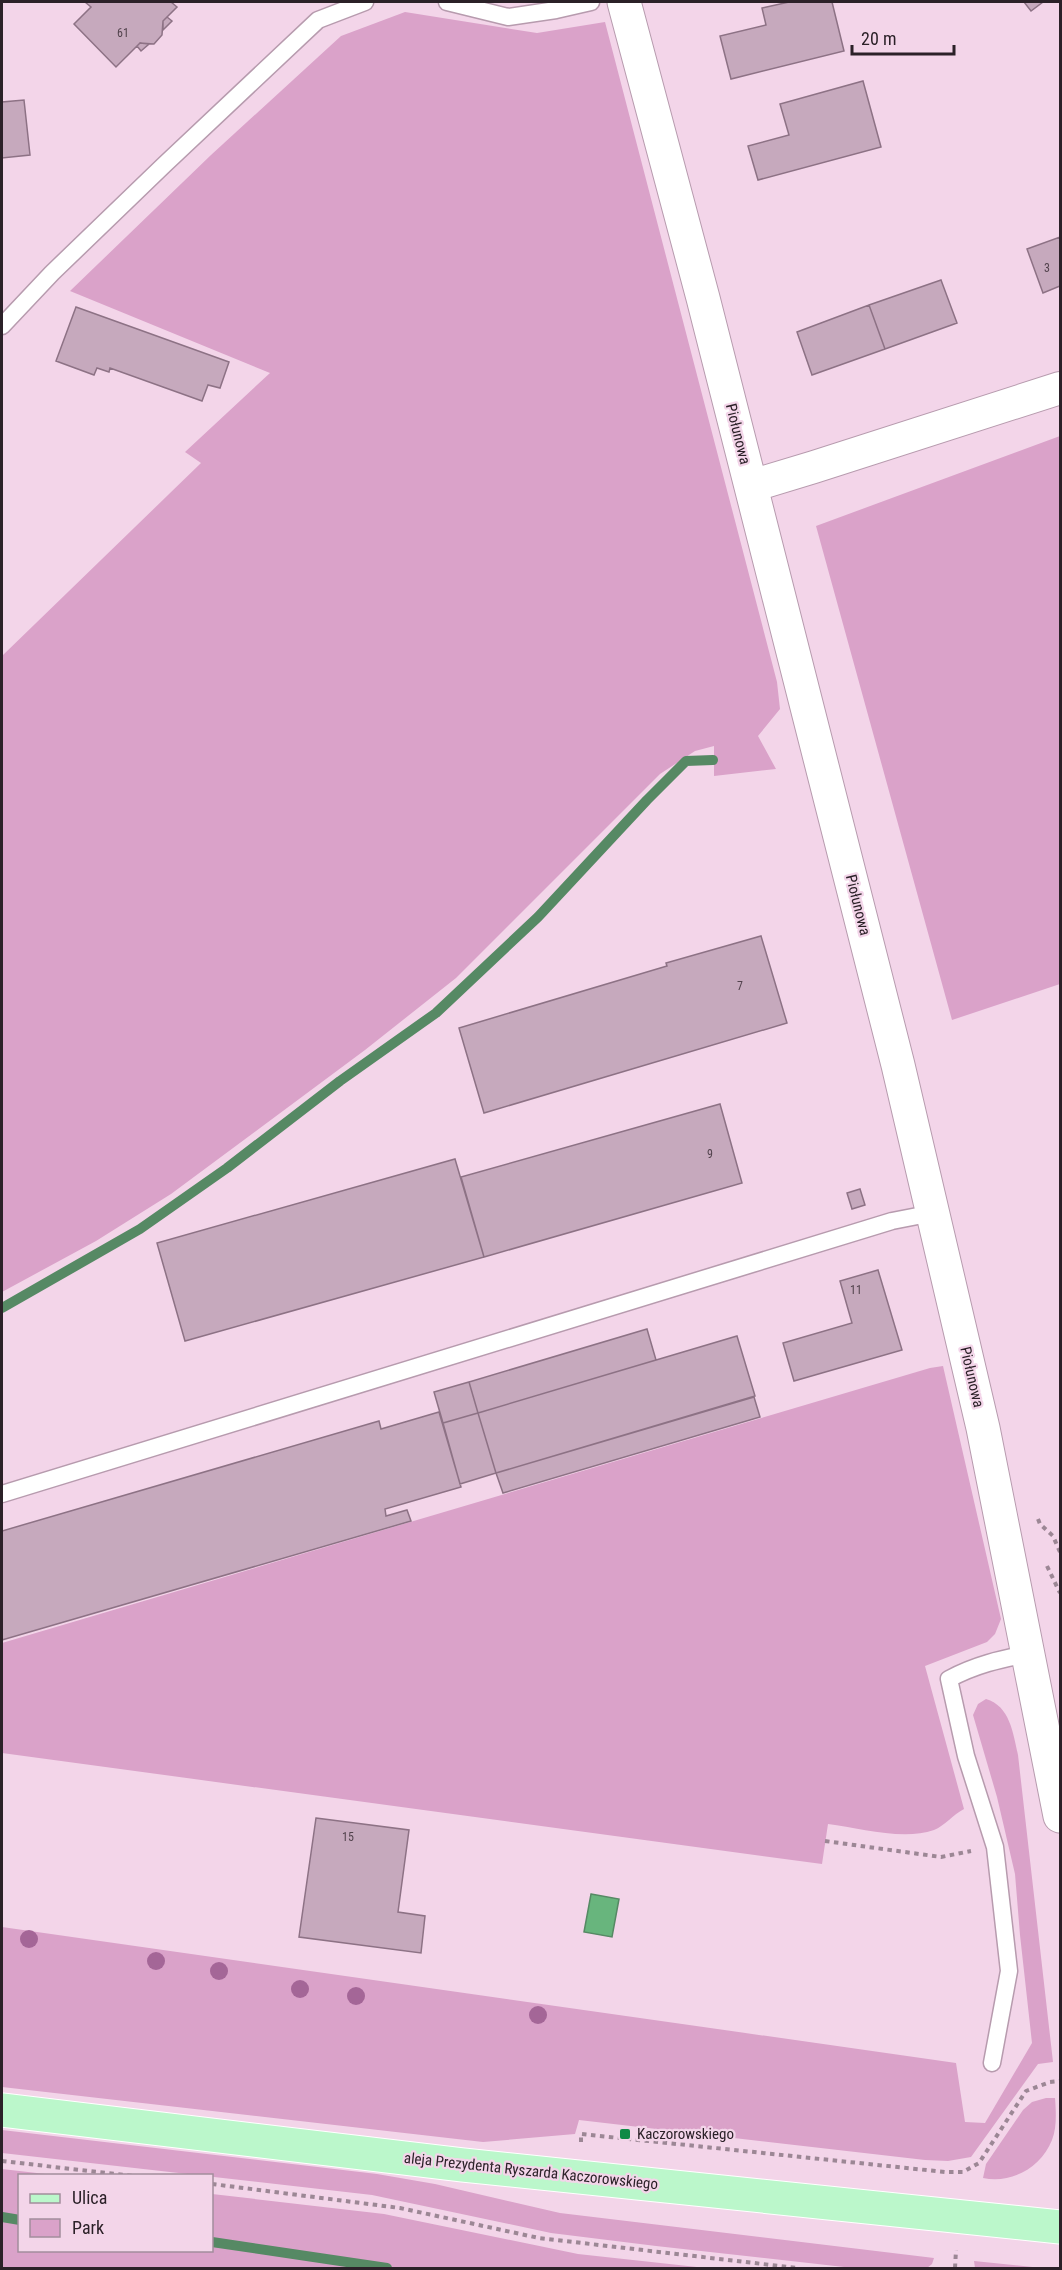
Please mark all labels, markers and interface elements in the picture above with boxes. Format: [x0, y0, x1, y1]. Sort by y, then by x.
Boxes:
scale bar [852, 18, 954, 56]
house number: 61 [117, 26, 129, 40]
text: 20 m [861, 28, 896, 49]
house number: 3 [1044, 261, 1050, 275]
street label: Piołunowa [722, 402, 754, 466]
street label: Piołunowa [842, 873, 874, 937]
house number: 7 [737, 979, 743, 993]
house number: 9 [707, 1147, 713, 1161]
house number: 11 [850, 1283, 862, 1297]
street label: Piołunowa [956, 1345, 988, 1409]
house number: 15 [342, 1830, 354, 1844]
place label: Kaczorowskiego [637, 2125, 734, 2143]
marker: Kaczorowskiego [618, 2127, 632, 2141]
street label: aleja Prezydenta Ryszarda Kaczorowskiego [403, 2149, 659, 2193]
legend [18, 2174, 213, 2252]
text: Ulica [72, 2187, 107, 2208]
text: Park [72, 2217, 104, 2238]

